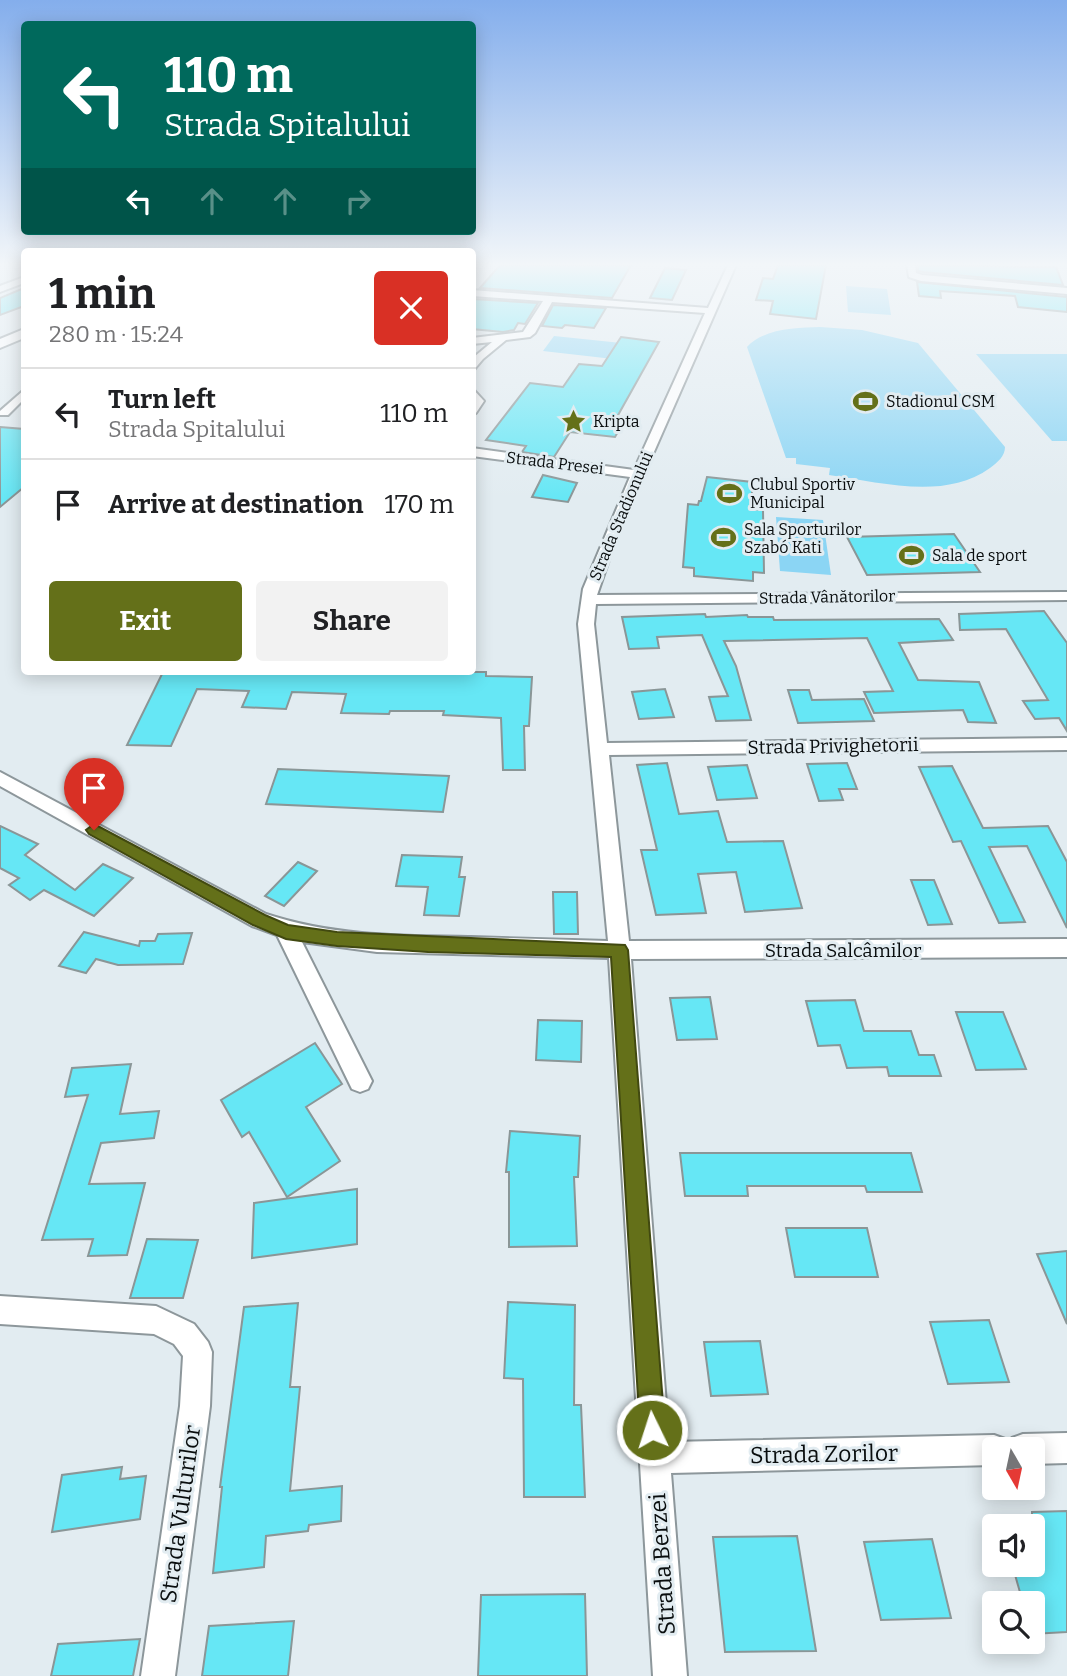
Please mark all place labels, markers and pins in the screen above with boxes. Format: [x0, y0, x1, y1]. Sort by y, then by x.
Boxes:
sports icon: Stadionul CSM [852, 387, 880, 415]
place label: Stadionul CSM [886, 392, 995, 411]
place icon: Kripta [559, 407, 587, 435]
place label: Kripta [593, 412, 640, 431]
place label: Clubul Sportiv Municipal [750, 475, 856, 512]
sports icon: Clubul Sportiv Municipal [716, 479, 744, 507]
place label: Sala Sporturilor Szabó Kati [744, 520, 861, 557]
sports icon: Sala Sporturilor Szabó Kati [710, 524, 738, 552]
sports icon: Sala de sport [898, 541, 926, 569]
place label: Sala de sport [932, 546, 1027, 565]
pin [64, 758, 124, 830]

